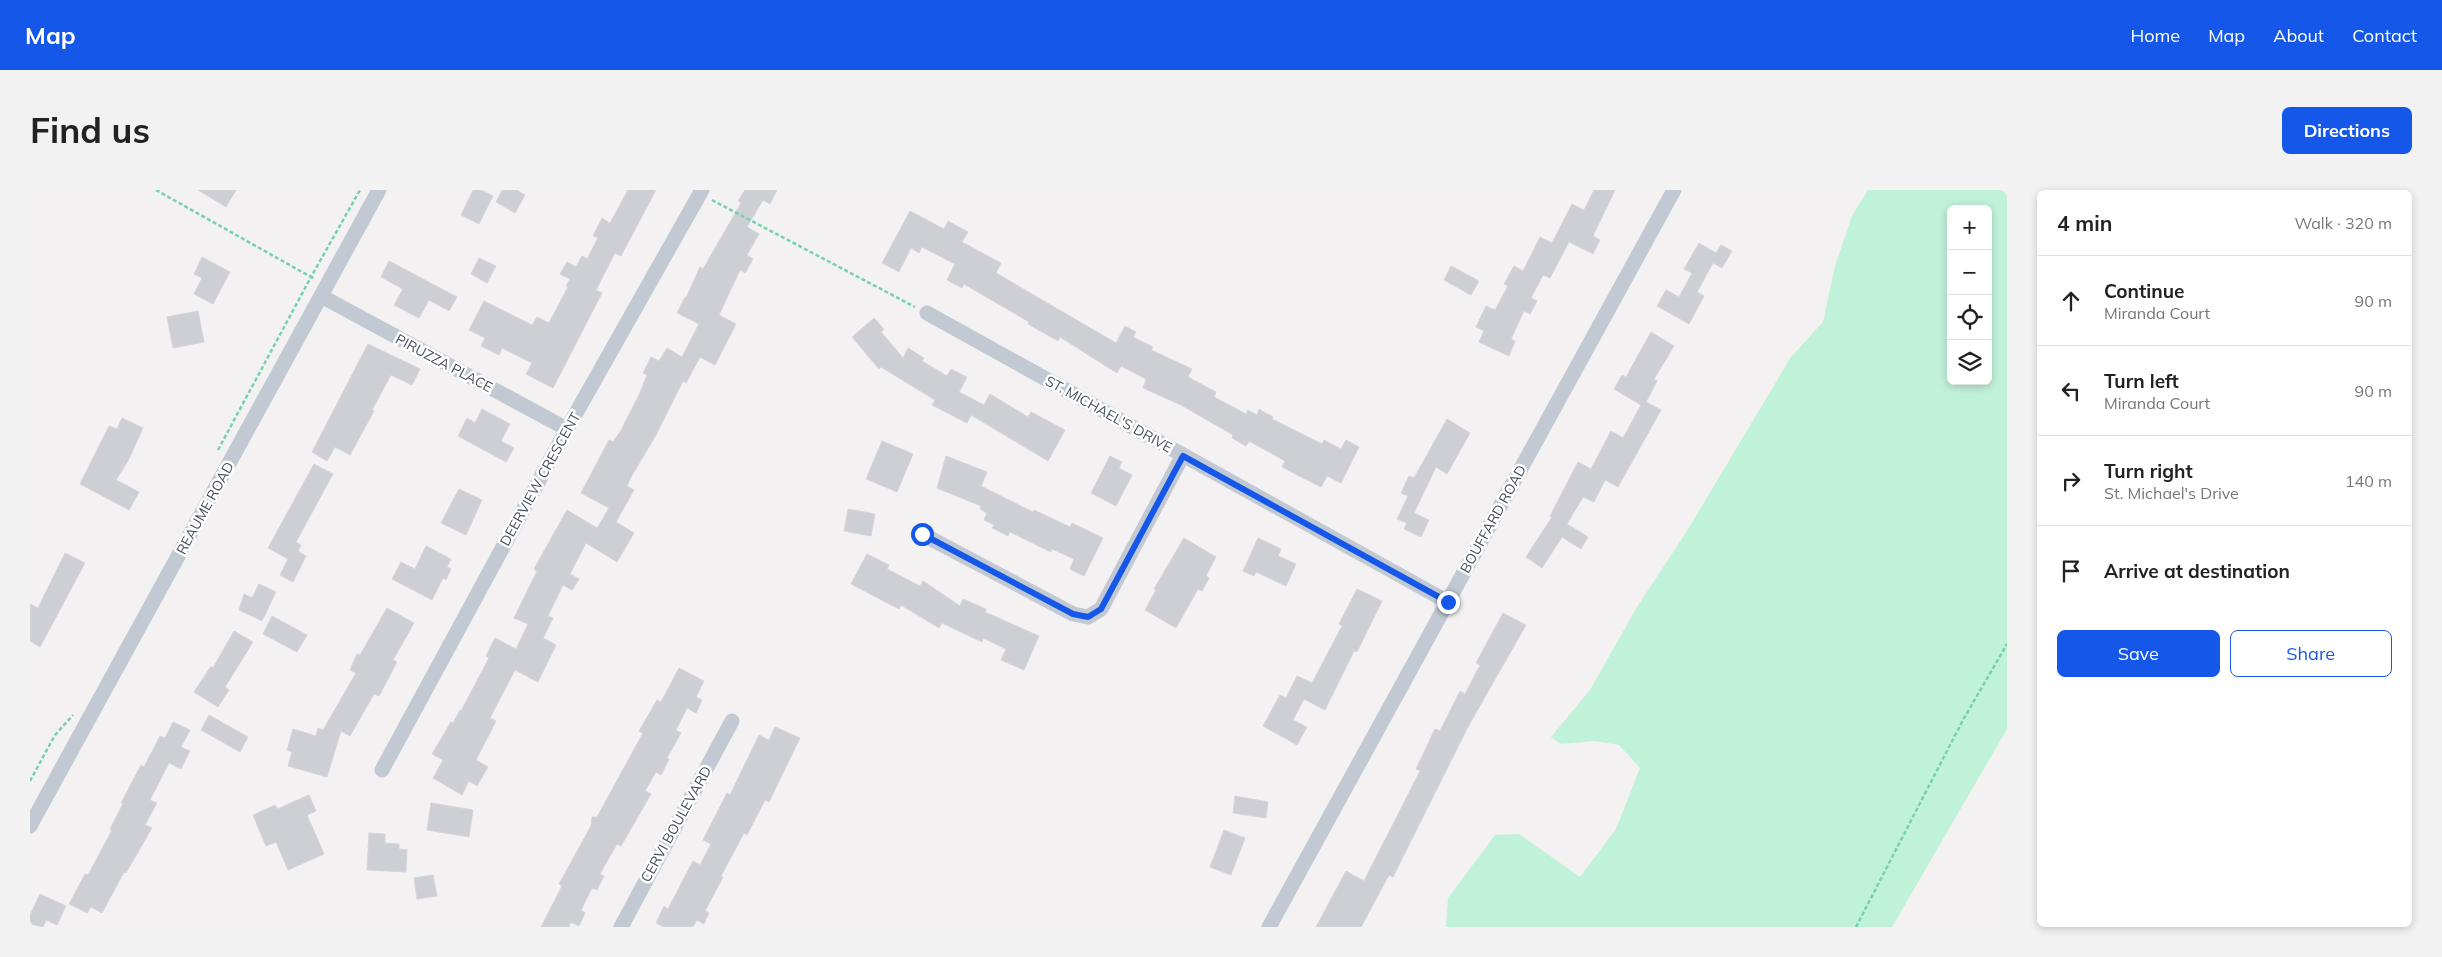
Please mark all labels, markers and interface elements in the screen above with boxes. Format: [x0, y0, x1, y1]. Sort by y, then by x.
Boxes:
text: Map [25, 20, 76, 50]
text: Home [2130, 24, 2180, 47]
text: Map [2208, 24, 2245, 47]
text: About [2273, 24, 2324, 47]
text: Contact [2352, 24, 2417, 47]
button: Directions [2282, 107, 2412, 154]
text: Find us [30, 108, 150, 152]
map controls [1947, 205, 1992, 385]
button: + [1947, 205, 1992, 250]
text: 4 min [2057, 210, 2112, 236]
text: Walk · 320 m [2294, 213, 2392, 233]
button: − [1947, 250, 1992, 295]
text: Continue [2104, 279, 2184, 303]
icon: ahead [2057, 287, 2085, 315]
text: 90 m [2355, 291, 2392, 311]
button: locate [1947, 295, 1992, 340]
text: Miranda Court [2104, 303, 2210, 323]
street label: PIRUZZA PLACE [392, 330, 496, 396]
button: layers [1947, 340, 1992, 385]
text: Turn left [2104, 369, 2179, 393]
street label: ST. MICHAEL'S DRIVE [1042, 372, 1176, 456]
icon: left [2057, 377, 2085, 405]
text: 90 m [2355, 381, 2392, 401]
text: Miranda Court [2104, 393, 2210, 413]
street label: DEERVIEW CRESCENT [496, 409, 584, 549]
street label: REAUME ROAD [172, 459, 238, 557]
text: Turn right [2104, 459, 2193, 483]
street label: BOUFFARD ROAD [1456, 462, 1530, 576]
icon: right [2057, 467, 2085, 495]
text: 140 m [2345, 471, 2392, 491]
text: St. Michael's Drive [2104, 483, 2239, 503]
route start [911, 523, 934, 546]
icon: arrive [2057, 557, 2085, 585]
text: Arrive at destination [2104, 559, 2290, 583]
route end [1437, 591, 1460, 614]
button: Save [2057, 630, 2220, 677]
button: Share [2230, 630, 2392, 677]
street label: CERVI BOULEVARD [637, 763, 715, 885]

